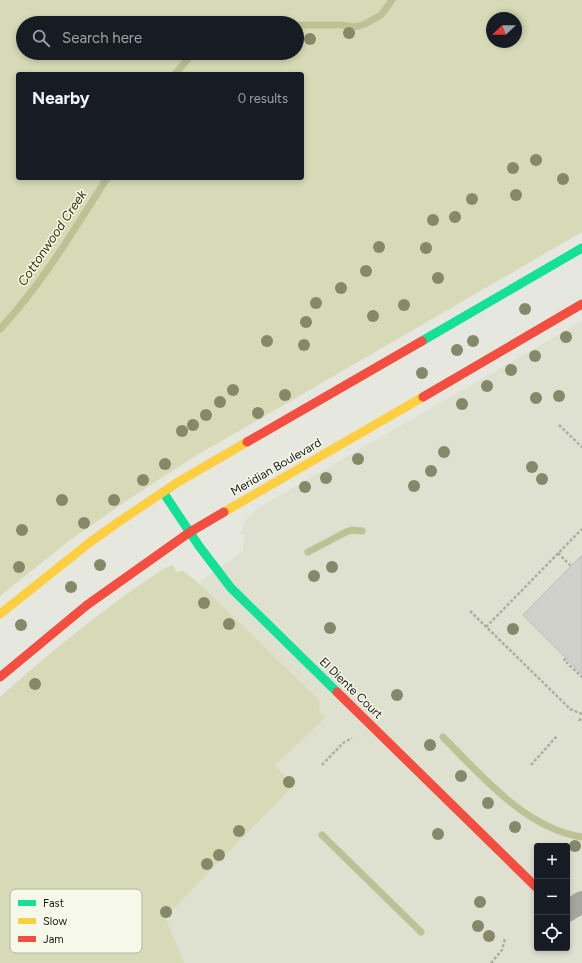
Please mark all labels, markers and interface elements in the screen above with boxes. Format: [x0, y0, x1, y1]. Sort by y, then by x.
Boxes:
north arrow [486, 12, 522, 48]
search box [16, 16, 304, 60]
icon: search [30, 27, 52, 49]
text: Search here [62, 29, 142, 47]
text: Nearby [32, 88, 90, 108]
text: 0 results [238, 91, 288, 106]
water label: Cottonwood Creek [14, 187, 90, 289]
street label: Meridian Boulevard [228, 435, 324, 499]
street label: El Diente Court [317, 655, 386, 722]
map controls [534, 843, 570, 951]
button: + [534, 843, 570, 879]
button: − [534, 879, 570, 915]
legend [10, 889, 142, 953]
text: Fast [43, 897, 64, 910]
text: Slow [43, 915, 67, 928]
button: locate [534, 915, 570, 951]
text: Jam [43, 933, 64, 946]

